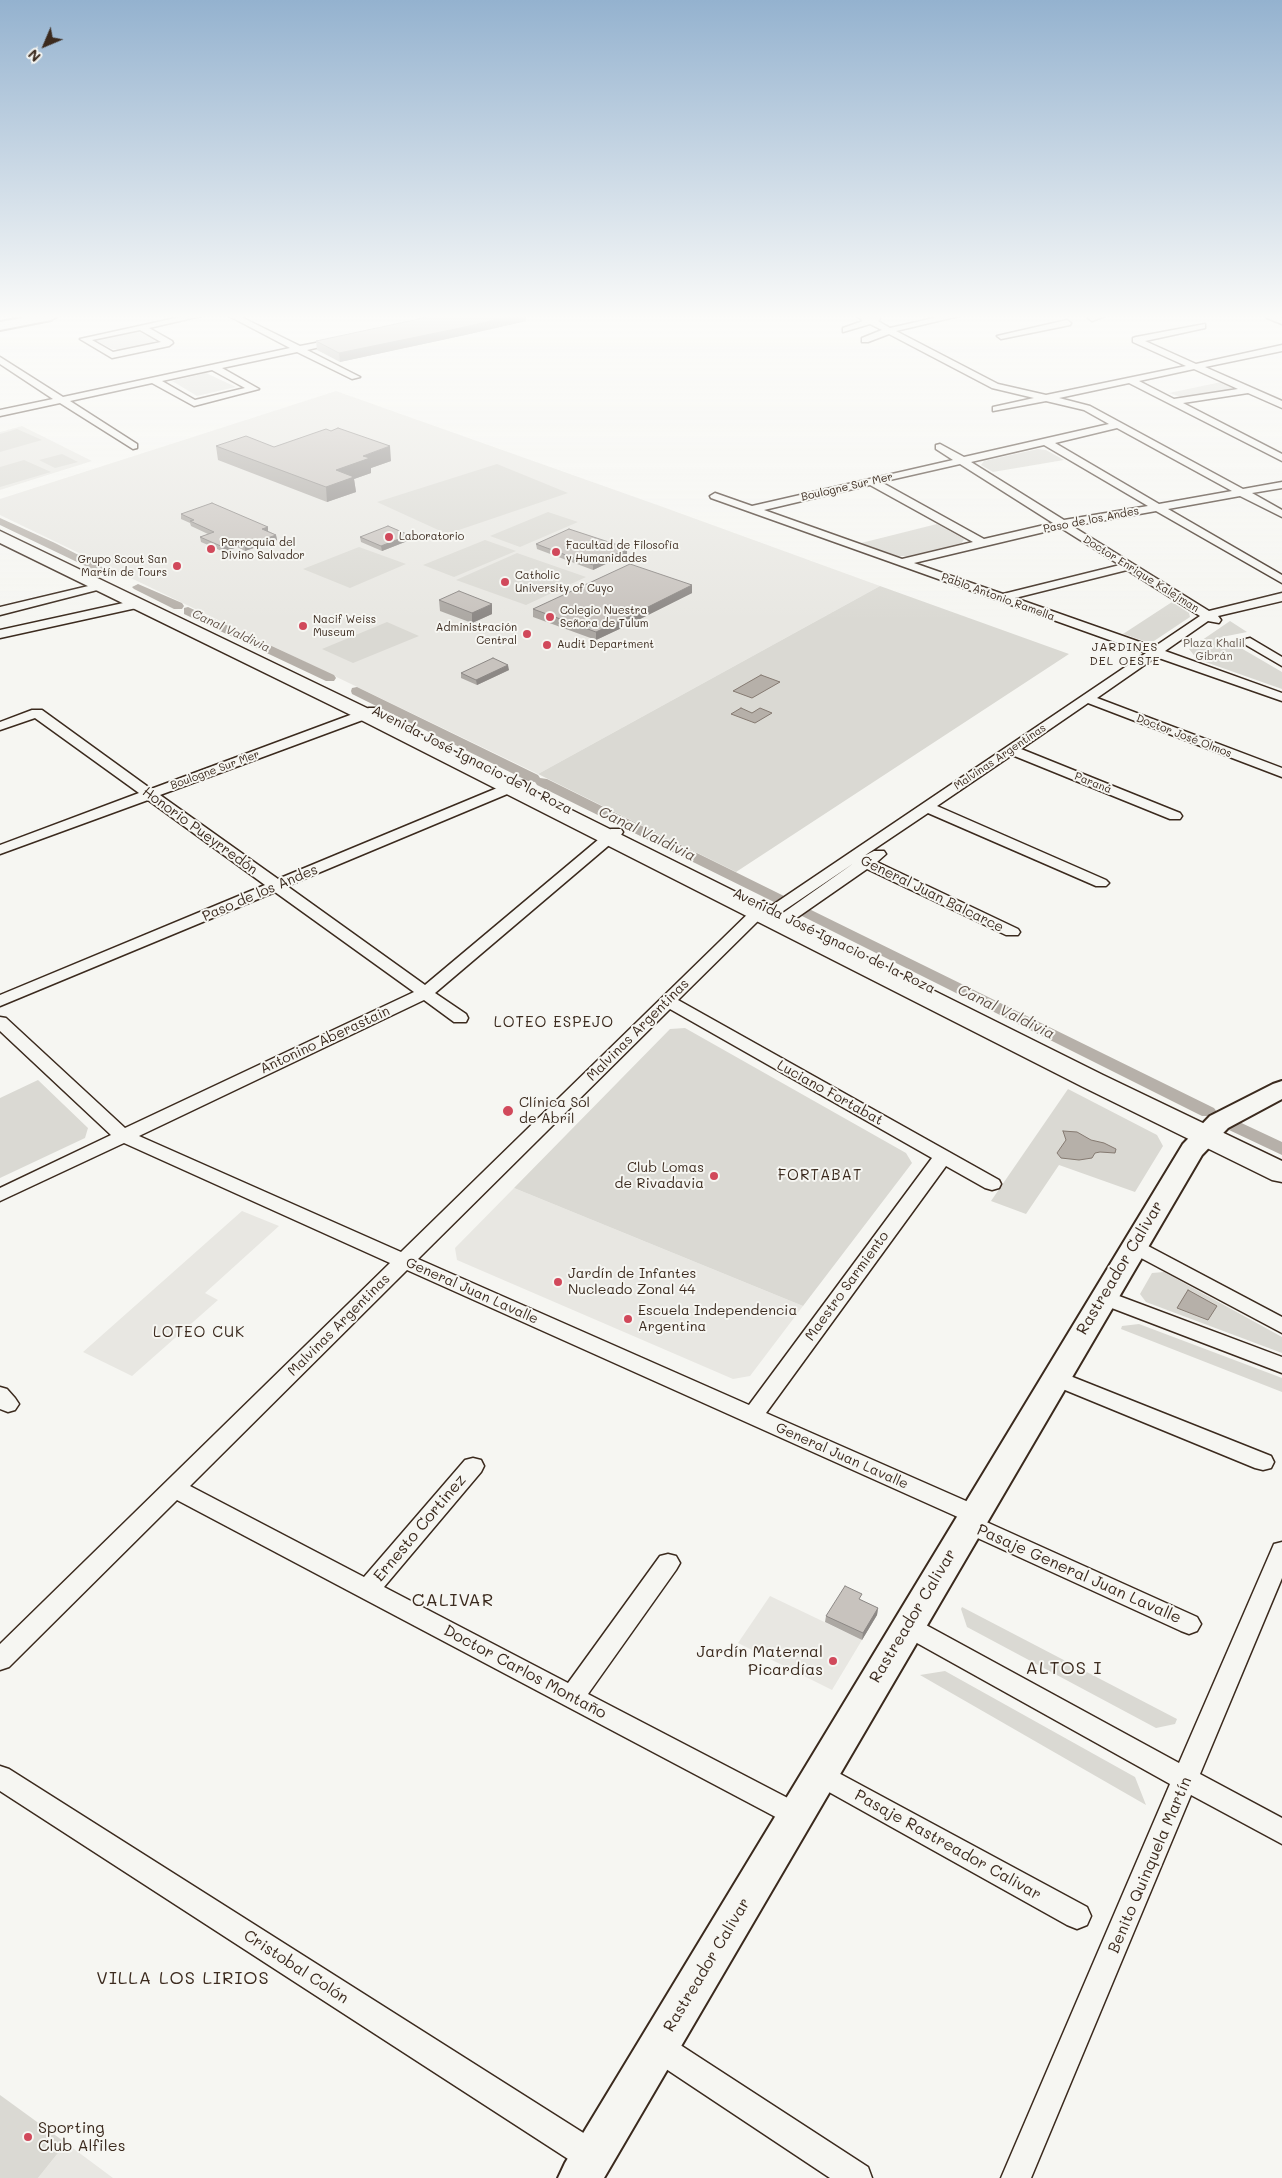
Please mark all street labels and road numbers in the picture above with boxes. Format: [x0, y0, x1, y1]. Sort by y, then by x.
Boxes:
street label: Boulogne Sur Mer [800, 470, 894, 504]
street label: Paso de los Andes [1042, 504, 1140, 536]
street label: Doctor Enrique Kalejman [1081, 533, 1201, 615]
street label: Pablo Antonio Ramella [939, 570, 1057, 624]
street label: Avenida José Ignacio de la Roza [369, 702, 575, 818]
street label: Doctor José Olmos [1134, 712, 1234, 760]
street label: Malvinas Argentinas [951, 721, 1049, 793]
street label: Boulogne Sur Mer [169, 748, 261, 792]
street label: Paraná [1072, 770, 1114, 796]
street label: Honorio Pueyrredón [139, 784, 261, 878]
street label: General Juan Balcarce [858, 852, 1006, 936]
street label: Paso de los Andes [200, 861, 320, 925]
street label: Avenida José Ignacio de la Roza [730, 885, 938, 997]
street label: Malvinas Argentinas [583, 975, 693, 1085]
street label: Antonino Aberastain [257, 1003, 393, 1077]
street label: Luciano Fortabat [774, 1057, 886, 1129]
street label: Rastreador Calivar [1073, 1198, 1167, 1338]
street label: Maestro Sarmiento [802, 1228, 892, 1344]
street label: General Juan Lavalle [403, 1254, 541, 1328]
street label: Malvinas Argentinas [284, 1270, 394, 1380]
street label: General Juan Lavalle [773, 1419, 911, 1493]
street label: Ernesto Cortinez [370, 1471, 470, 1585]
street label: Pasaje General Juan Lavalle [974, 1520, 1184, 1628]
street label: Rastreador Calivar [866, 1546, 960, 1686]
street label: Doctor Carlos Montaño [440, 1621, 610, 1723]
street label: Benito Quinquela Martín [1104, 1774, 1196, 1956]
street label: Pasaje Rastreador Calivar [851, 1786, 1045, 1904]
street label: Rastreador Calivar [660, 1895, 754, 2035]
street label: Cristobal Colón [240, 1926, 352, 2008]

